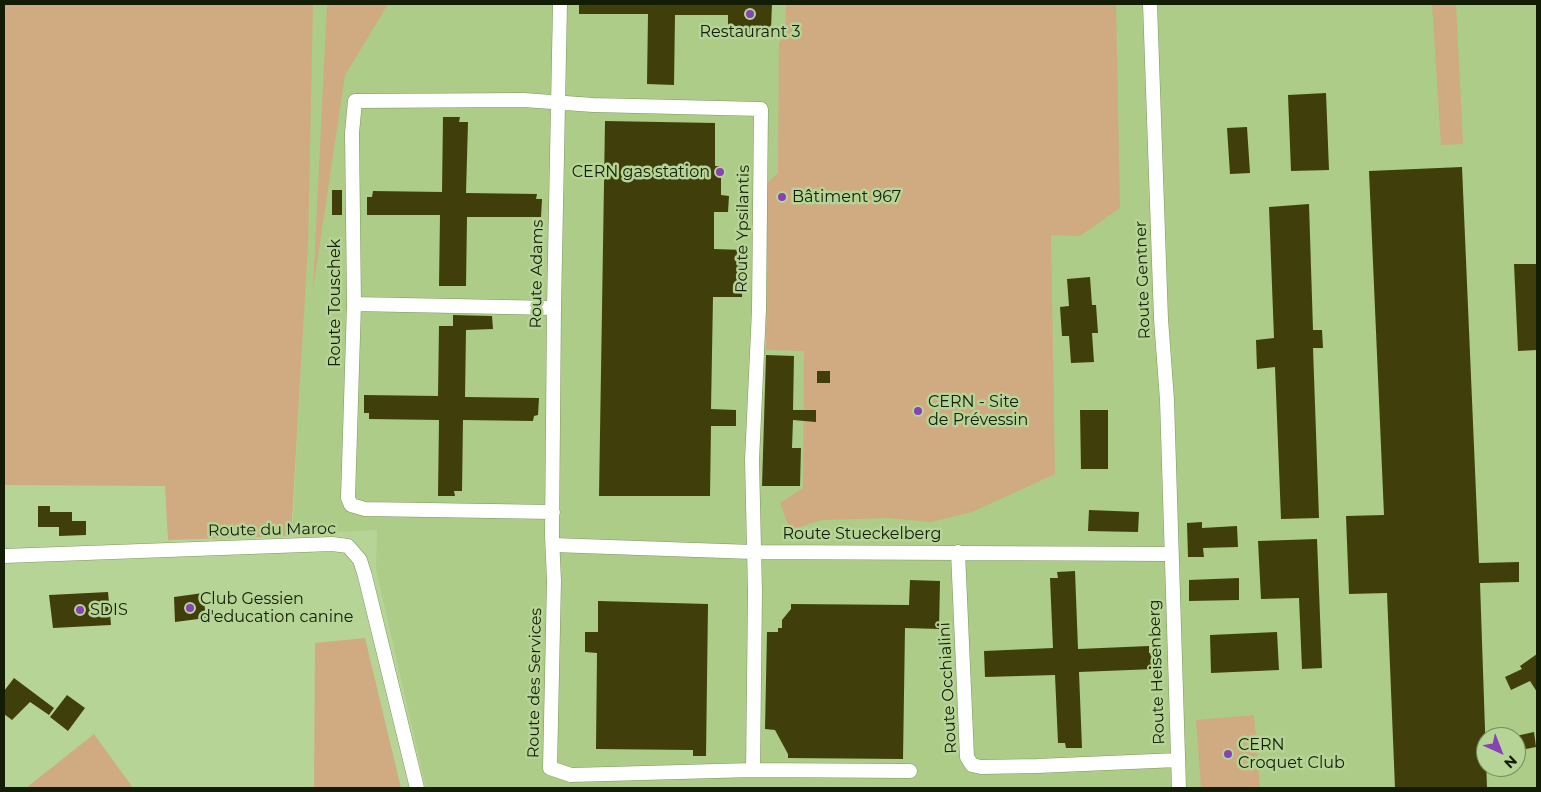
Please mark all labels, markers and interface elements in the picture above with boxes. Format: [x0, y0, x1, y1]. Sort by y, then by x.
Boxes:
marker: Restaurant 3 [744, 8, 756, 20]
place label: Restaurant 3 [699, 22, 801, 42]
place label: CERN gas station [572, 162, 710, 182]
street label: Route Ypsilantis [732, 165, 754, 293]
marker: CERN gas station [714, 166, 726, 178]
place label: Bâtiment 967 [792, 187, 901, 207]
marker: Bâtiment 967 [776, 191, 788, 203]
street label: Route Adams [526, 219, 548, 329]
street label: Route Gentner [1131, 220, 1155, 340]
street label: Route Touschek [325, 239, 345, 367]
place label: CERN - Site de Prévessin [928, 392, 1028, 430]
marker: CERN - Site de Prévessin [912, 405, 924, 417]
street label: Route du Maroc [208, 519, 336, 541]
street label: Route Stueckelberg [783, 524, 941, 544]
place label: Club Gessien d'education canine [200, 589, 353, 627]
street label: Route Heisenberg [1145, 599, 1169, 745]
place label: SDIS [90, 600, 128, 620]
marker: Club Gessien d'education canine [184, 602, 196, 614]
marker: SDIS [74, 604, 86, 616]
street label: Route des Services [524, 608, 546, 758]
street label: Route Occhialini [935, 622, 961, 754]
north arrow [1476, 727, 1526, 777]
place label: CERN Croquet Club [1238, 735, 1345, 773]
marker: CERN Croquet Club [1222, 748, 1234, 760]
text: N [1500, 752, 1521, 772]

